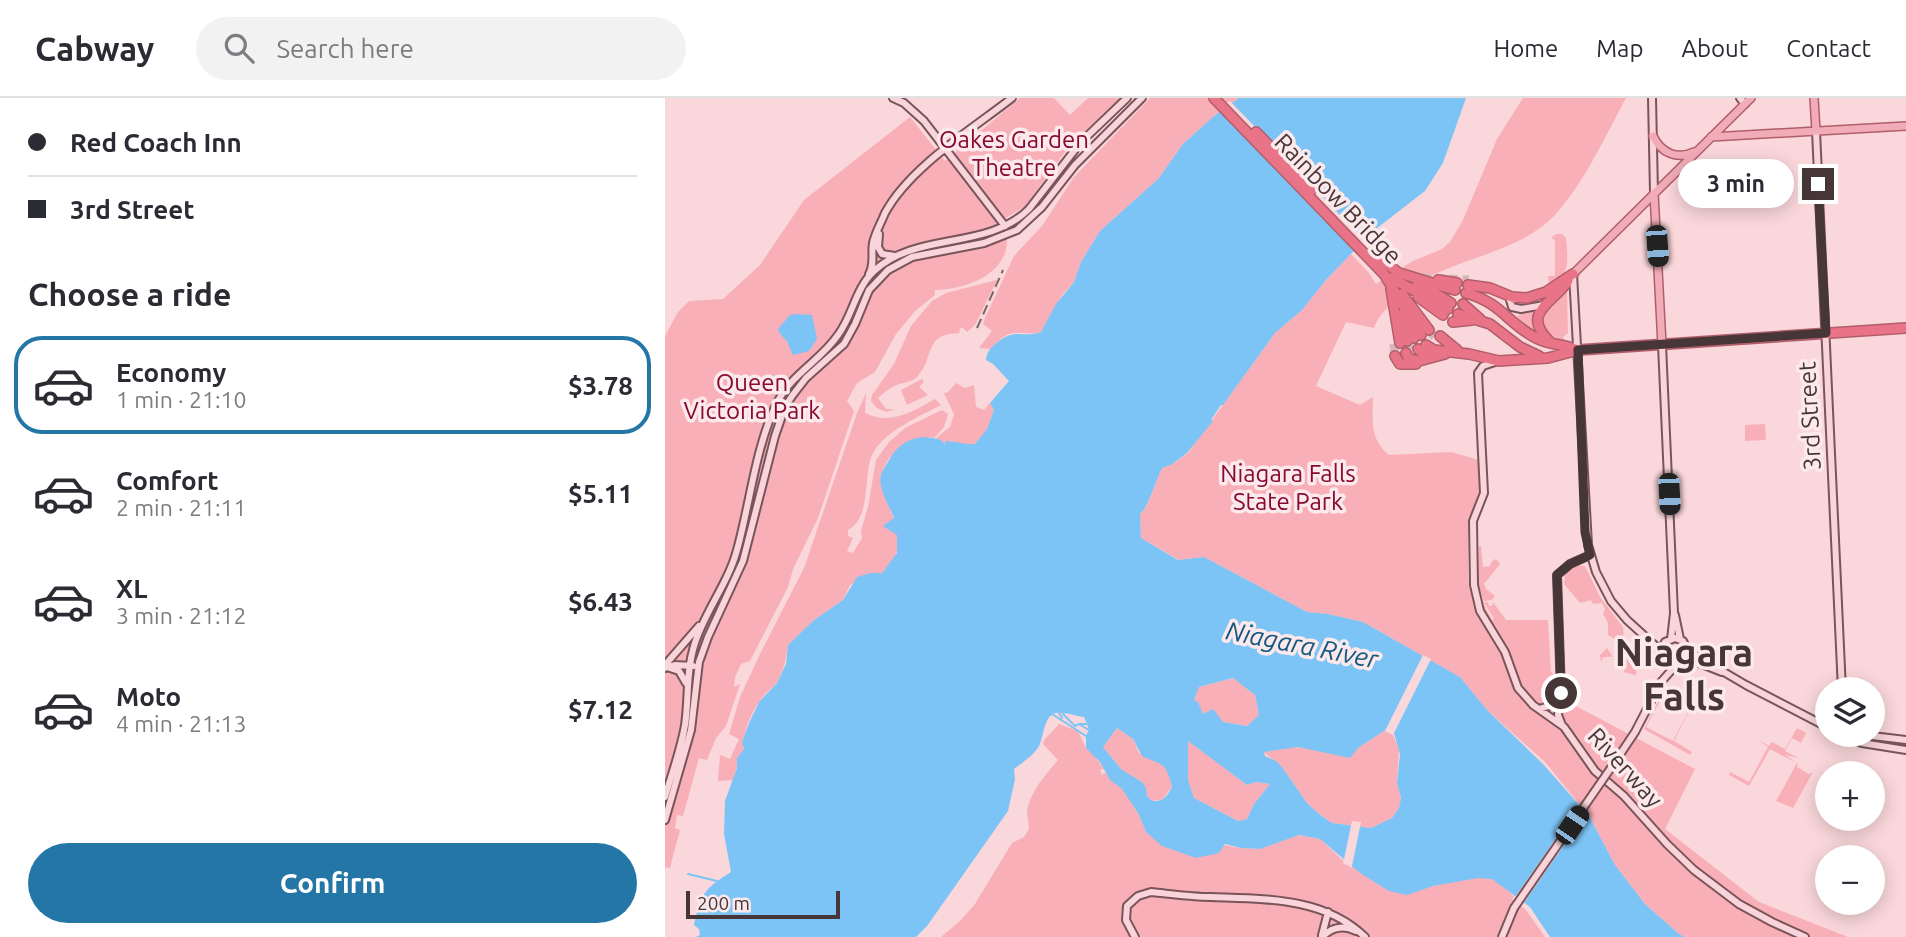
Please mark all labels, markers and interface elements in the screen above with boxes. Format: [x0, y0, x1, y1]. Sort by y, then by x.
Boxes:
search box [196, 17, 686, 80]
icon: search [220, 29, 258, 67]
text: Cabway [35, 30, 154, 67]
text: Search here [276, 34, 414, 63]
text: Home [1493, 35, 1558, 62]
text: Map [1596, 35, 1643, 62]
text: About [1681, 35, 1748, 62]
text: Contact [1786, 35, 1871, 62]
park label: Oakes Garden Theatre [939, 126, 1089, 181]
text: Red Coach Inn [70, 128, 242, 157]
street label: Rainbow Bridge [1270, 128, 1407, 269]
callout: 3 min [1678, 160, 1793, 208]
route end [1802, 168, 1834, 200]
text: 3 min [1707, 171, 1765, 196]
text: 3rd Street [70, 195, 195, 224]
car [1646, 224, 1669, 268]
text: Choose a ride [28, 276, 231, 312]
icon: car [32, 354, 95, 417]
text: Economy [116, 358, 226, 387]
street label: 3rd Street [1793, 360, 1826, 471]
park label: Queen Victoria Park [684, 369, 820, 424]
text: $3.78 [568, 371, 633, 400]
text: 1 min · 21:10 [116, 387, 247, 412]
park label: Niagara Falls State Park [1220, 460, 1356, 515]
icon: car [32, 462, 95, 525]
text: Comfort [116, 466, 219, 495]
car [1658, 472, 1681, 516]
text: $5.11 [568, 479, 633, 508]
text: 2 min · 21:11 [116, 495, 247, 520]
icon: car [32, 570, 95, 633]
text: XL [116, 574, 147, 603]
text: $6.43 [568, 587, 633, 616]
text: 3 min · 21:12 [116, 603, 247, 628]
water label: Niagara River [1224, 616, 1382, 674]
district label: Niagara Falls [1615, 631, 1753, 717]
route start [1545, 677, 1577, 709]
map controls [1815, 677, 1885, 915]
button: layers [1815, 677, 1885, 747]
icon: car [32, 678, 95, 741]
text: Moto [116, 682, 181, 711]
text: $7.12 [568, 695, 633, 724]
text: 4 min · 21:13 [116, 711, 247, 736]
street label: Riverway [1583, 722, 1668, 813]
button: + [1815, 761, 1885, 831]
car [1552, 802, 1593, 848]
button: Confirm [28, 843, 637, 923]
button: − [1815, 845, 1885, 915]
scale bar [686, 888, 840, 920]
text: 200 m [697, 892, 750, 914]

